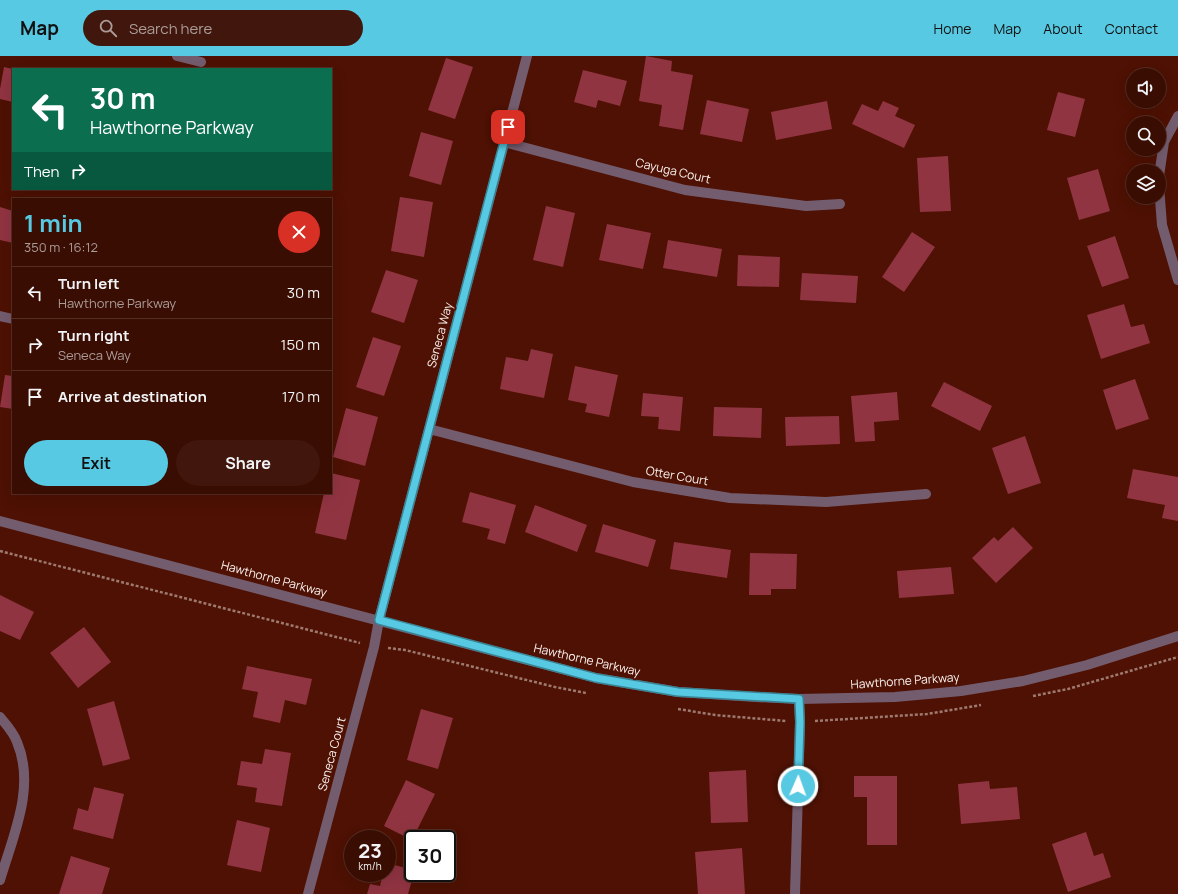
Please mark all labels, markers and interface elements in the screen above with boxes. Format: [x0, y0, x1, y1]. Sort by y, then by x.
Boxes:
search box [83, 10, 363, 46]
text: Map [20, 15, 59, 41]
icon: search [97, 17, 119, 39]
text: Search here [129, 18, 212, 39]
text: Home [934, 19, 971, 38]
text: Map [993, 19, 1021, 38]
text: About [1043, 19, 1083, 38]
text: Contact [1105, 19, 1158, 38]
map controls [1126, 68, 1166, 204]
button: sound [1126, 68, 1166, 108]
text: 30 m [90, 79, 155, 117]
icon: left [24, 84, 76, 136]
pin [491, 110, 525, 144]
text: Hawthorne Parkway [90, 115, 254, 139]
icon: arrive [497, 116, 519, 138]
button: search [1126, 116, 1166, 156]
street label: Cayuga Court [634, 154, 712, 187]
icon: right [67, 160, 89, 182]
text: Then [24, 161, 59, 182]
button: layers [1126, 164, 1166, 204]
text: 1 min [24, 206, 83, 239]
button: close [278, 211, 320, 253]
text: 350 m · 16:12 [24, 238, 98, 256]
text: Turn left [58, 273, 120, 294]
icon: left [24, 282, 46, 304]
text: 30 m [287, 282, 320, 303]
text: Hawthorne Parkway [58, 294, 176, 312]
street label: Seneca Way [423, 300, 457, 370]
text: Turn right [58, 325, 129, 346]
icon: right [24, 334, 46, 356]
text: 150 m [281, 334, 320, 355]
text: Seneca Way [58, 346, 131, 364]
icon: arrive [24, 386, 46, 408]
text: Arrive at destination [58, 386, 207, 407]
text: 170 m [282, 386, 320, 407]
button: Exit [24, 440, 168, 486]
button: Share [176, 440, 320, 486]
street label: Otter Court [644, 462, 710, 489]
street label: Hawthorne Parkway [219, 556, 330, 601]
street label: Hawthorne Parkway [532, 639, 643, 680]
street label: Hawthorne Parkway [850, 668, 961, 693]
street label: Seneca Court [313, 715, 350, 793]
position arrow [777, 765, 819, 807]
speed limit sign: 30 [404, 830, 456, 882]
text: 23 [358, 837, 382, 864]
text: km/h [358, 859, 382, 873]

